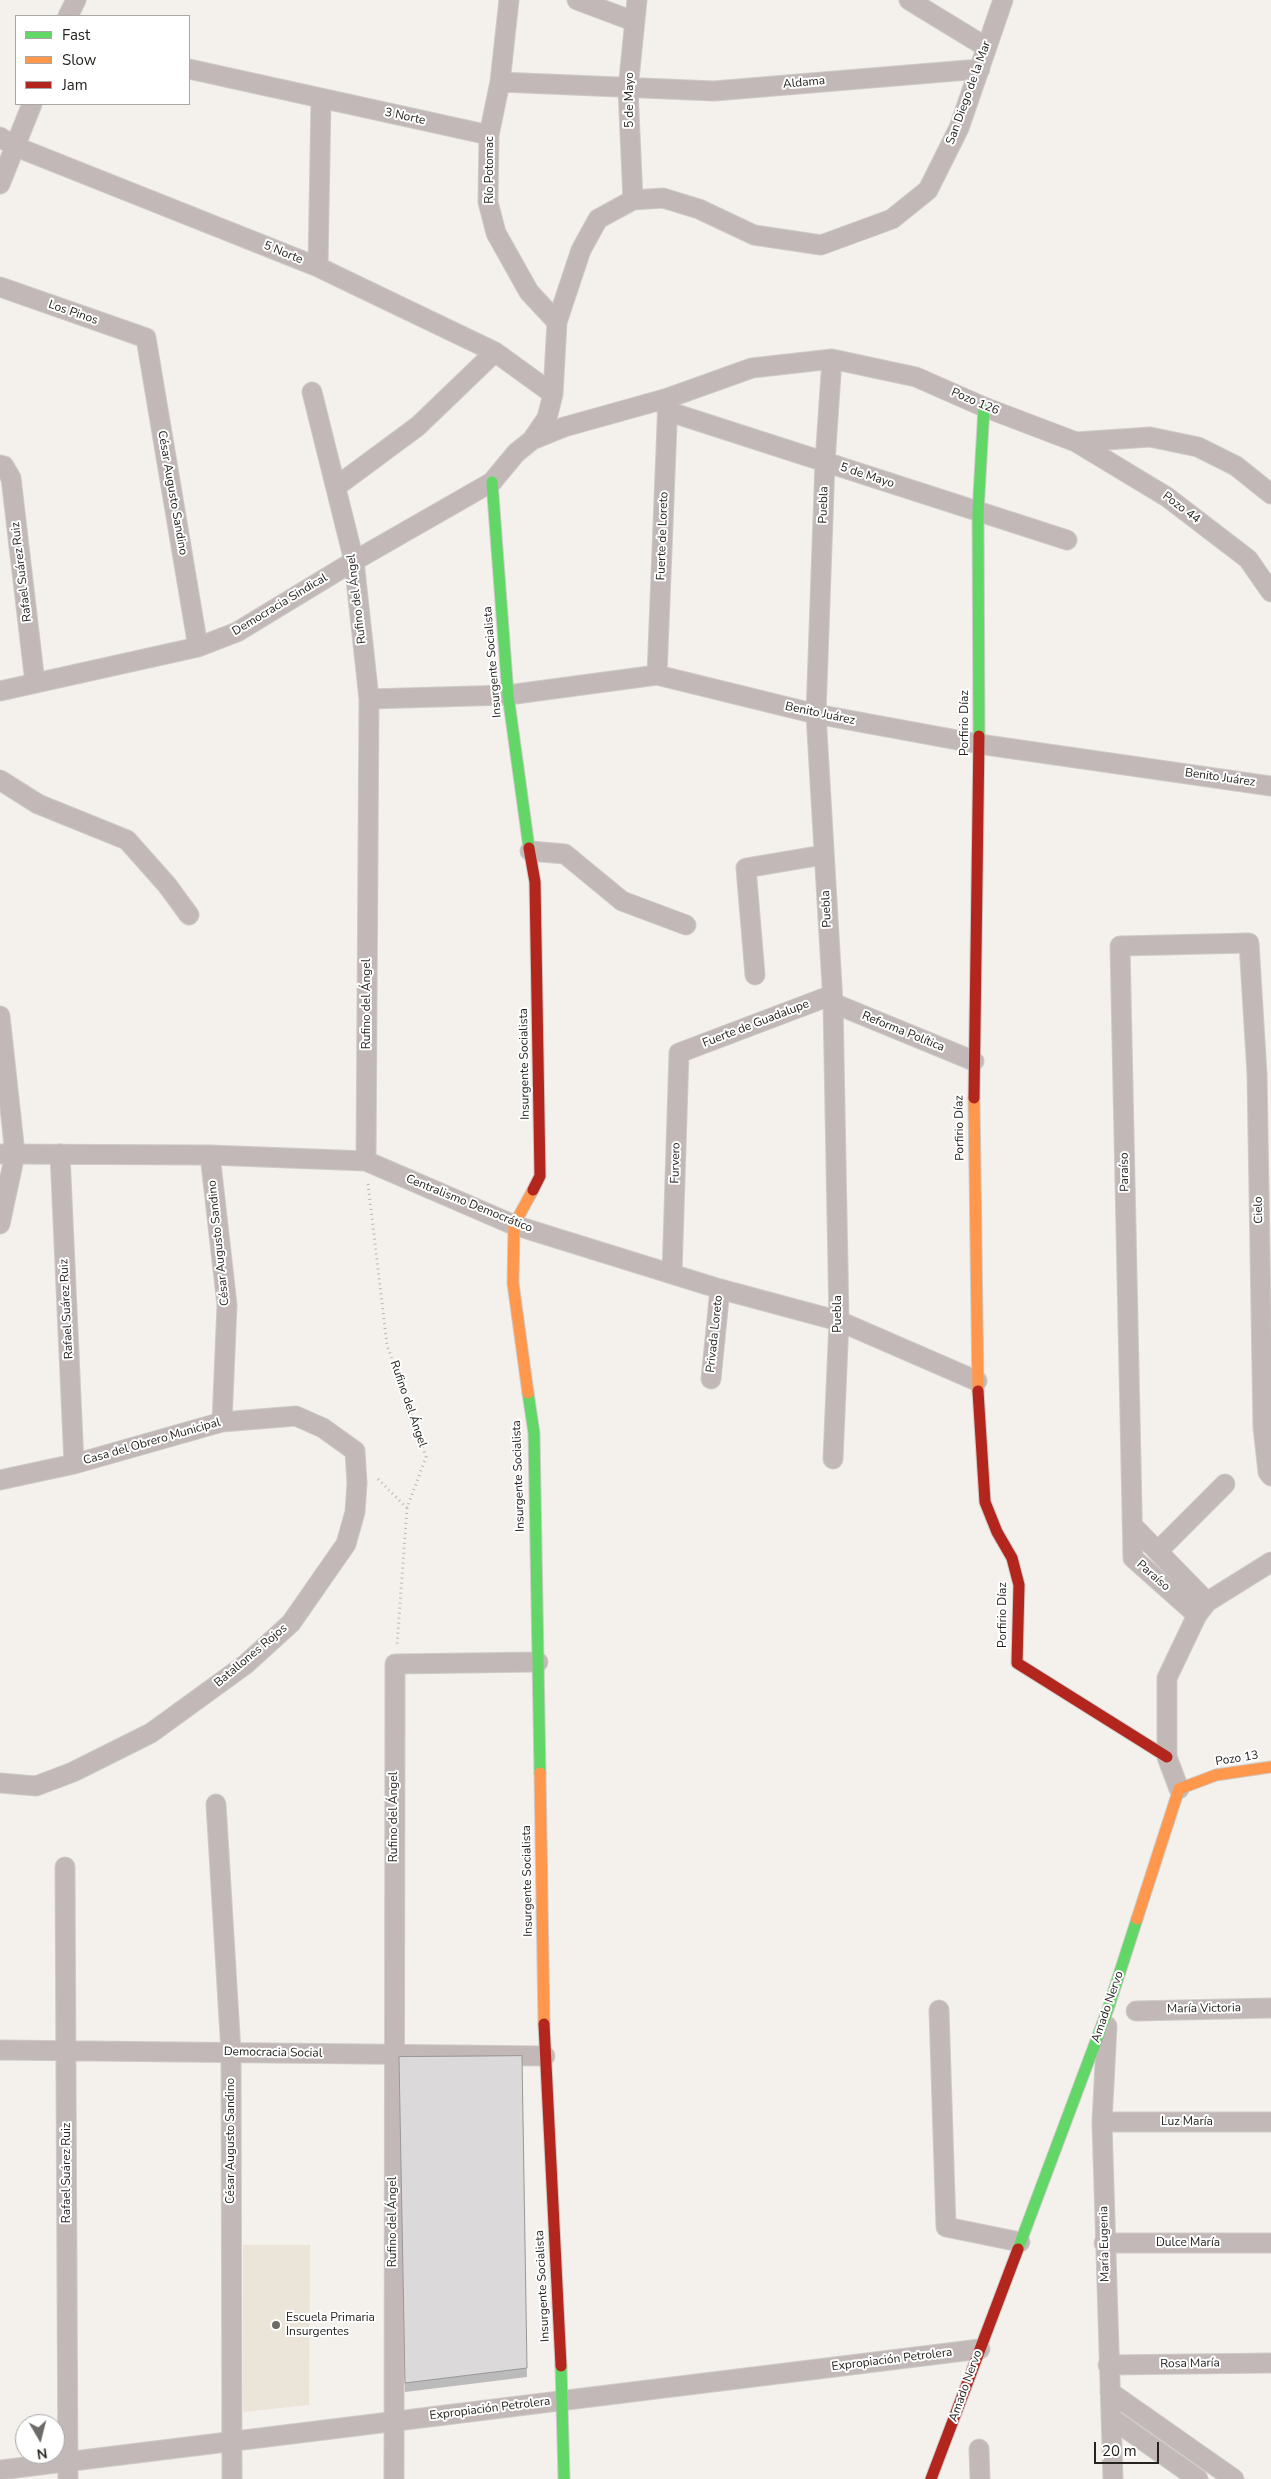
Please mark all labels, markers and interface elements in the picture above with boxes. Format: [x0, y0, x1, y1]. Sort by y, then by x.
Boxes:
legend [15, 15, 190, 105]
text: Fast [62, 25, 90, 45]
street label: San Diego de la Mar [944, 39, 994, 147]
text: Slow [62, 50, 96, 70]
street label: 5 de Mayo [623, 72, 637, 128]
street label: Aldama [782, 74, 826, 92]
text: Jam [62, 75, 88, 95]
street label: 3 Norte [383, 106, 427, 128]
street label: Río Potomac [483, 136, 497, 204]
street label: 5 Norte [261, 239, 305, 267]
street label: Los Pinos [46, 298, 100, 328]
street label: Pozo 126 [949, 385, 1001, 419]
street label: César Augusto Sandino [154, 430, 190, 556]
street label: 5 de Mayo [838, 460, 896, 492]
street label: Puebla [816, 486, 832, 524]
street label: Pozo 44 [1159, 489, 1203, 527]
street label: Fuerte de Loreto [654, 491, 672, 581]
street label: Rafael Suárez Ruiz [9, 521, 35, 623]
street label: Rufino del Ángel [344, 553, 370, 645]
street label: Democracia Sindical [230, 571, 330, 639]
street label: Insurgente Socialista [481, 606, 505, 718]
street label: Porfirio Díaz [958, 690, 972, 756]
street label: Benito Juárez [784, 700, 856, 728]
street label: Benito Juárez [1184, 766, 1256, 790]
street label: Puebla [819, 890, 835, 928]
street label: Rufino del Ángel [360, 959, 374, 1049]
street label: Fuerte de Guadalupe [701, 997, 811, 1051]
street label: Insurgente Socialista [517, 1008, 533, 1120]
street label: Reforma Política [860, 1009, 946, 1055]
street label: Porfirio Díaz [952, 1095, 968, 1161]
street label: Furvero [668, 1142, 684, 1184]
street label: Paraíso [1117, 1152, 1133, 1192]
street label: Centralismo Democrático [404, 1172, 534, 1236]
street label: César Augusto Sandino [205, 1179, 233, 1307]
street label: Cielo [1252, 1196, 1266, 1224]
street label: Rafael Suárez Ruiz [57, 1258, 77, 1360]
street label: Privada Loreto [704, 1294, 726, 1374]
street label: Puebla [831, 1295, 845, 1333]
street label: Rufino del Ángel [386, 1359, 430, 1449]
street label: Casa del Obrero Municipal [82, 1415, 222, 1469]
street label: Insurgente Socialista [510, 1420, 528, 1532]
street label: Paraíso [1133, 1558, 1173, 1594]
street label: Porfirio Díaz [996, 1582, 1010, 1648]
street label: Batallones Rojos [212, 1621, 290, 1691]
street label: Pozo 13 [1214, 1748, 1260, 1770]
street label: Rufino del Ángel [387, 1772, 401, 1862]
street label: Insurgente Socialista [520, 1825, 536, 1937]
street label: Amado Nervo [1089, 1969, 1127, 2045]
street label: María Victoria [1167, 2001, 1241, 2017]
street label: Democracia Social [224, 2045, 322, 2061]
street label: César Augusto Sandino [224, 2078, 238, 2204]
street label: Luz María [1161, 2115, 1213, 2129]
street label: Rafael Suárez Ruiz [60, 2123, 74, 2223]
street label: Rufino del Ángel [386, 2177, 400, 2267]
street label: María Eugenia [1097, 2206, 1113, 2282]
street label: Insurgente Socialista [533, 2230, 553, 2342]
street label: Dulce María [1156, 2236, 1220, 2250]
place label: Escuela Primaria Insurgentes [286, 2311, 375, 2339]
marker: Escuela Primaria Insurgentes [270, 2319, 282, 2331]
street label: Expropiación Petrolera [831, 2345, 953, 2375]
street label: Amado Nervo [946, 2348, 986, 2424]
street label: Rosa María [1160, 2356, 1220, 2372]
street label: Expropiación Petrolera [429, 2394, 551, 2424]
north arrow [15, 2414, 65, 2464]
scale bar [1096, 2432, 1161, 2464]
text: 20 m [1102, 2441, 1137, 2461]
text: N [36, 2443, 49, 2463]

